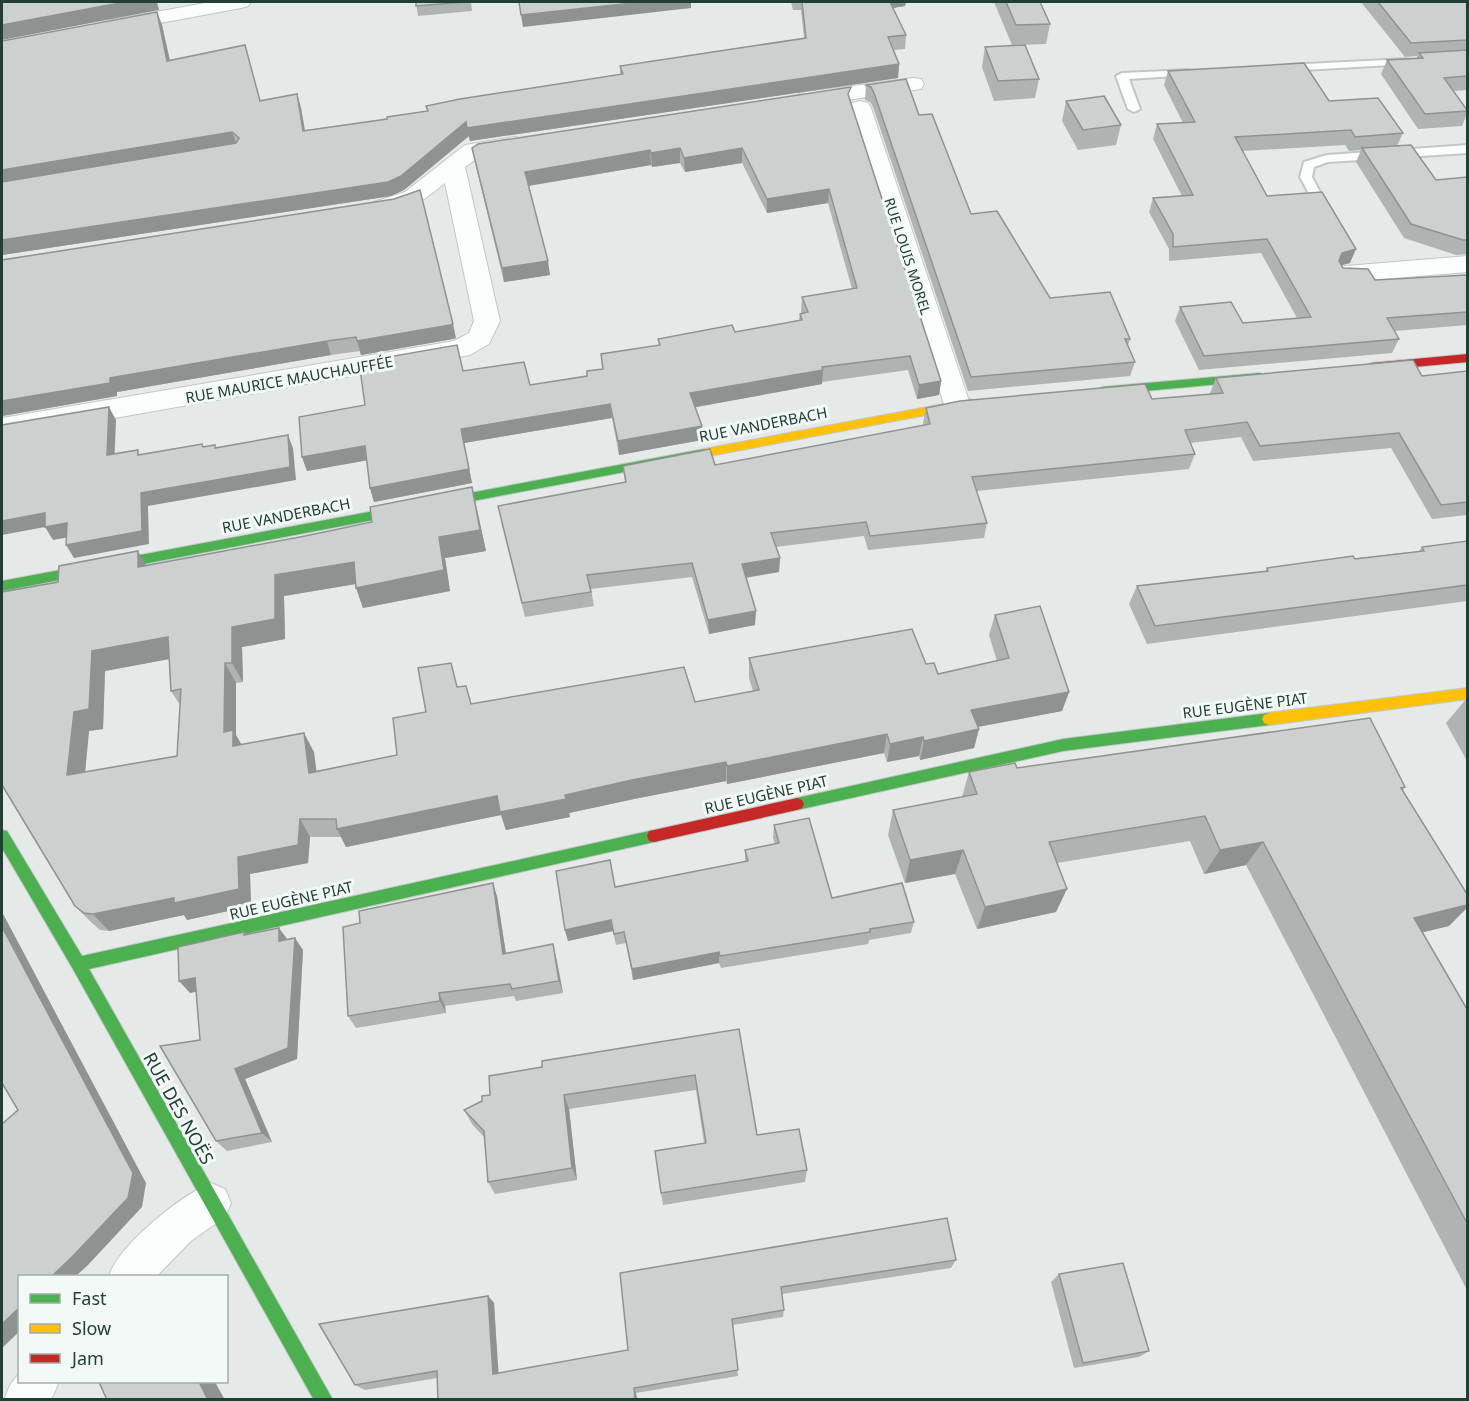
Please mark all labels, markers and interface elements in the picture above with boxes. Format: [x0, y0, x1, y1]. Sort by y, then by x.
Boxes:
street label: RUE LOUIS MOREL [880, 195, 936, 317]
street label: RUE MAURICE MAUCHAUFFÉE [184, 351, 394, 407]
street label: RUE VANDERBACH [697, 402, 829, 446]
street label: RUE VANDERBACH [220, 493, 352, 537]
street label: RUE EUGÈNE PIAT [1181, 687, 1309, 723]
street label: RUE EUGÈNE PIAT [702, 770, 830, 818]
street label: RUE EUGÈNE PIAT [227, 876, 355, 924]
street label: RUE DES NOËS [138, 1048, 220, 1168]
legend [18, 1275, 228, 1383]
text: Fast [72, 1286, 107, 1310]
text: Slow [72, 1316, 111, 1340]
text: Jam [70, 1346, 104, 1370]

